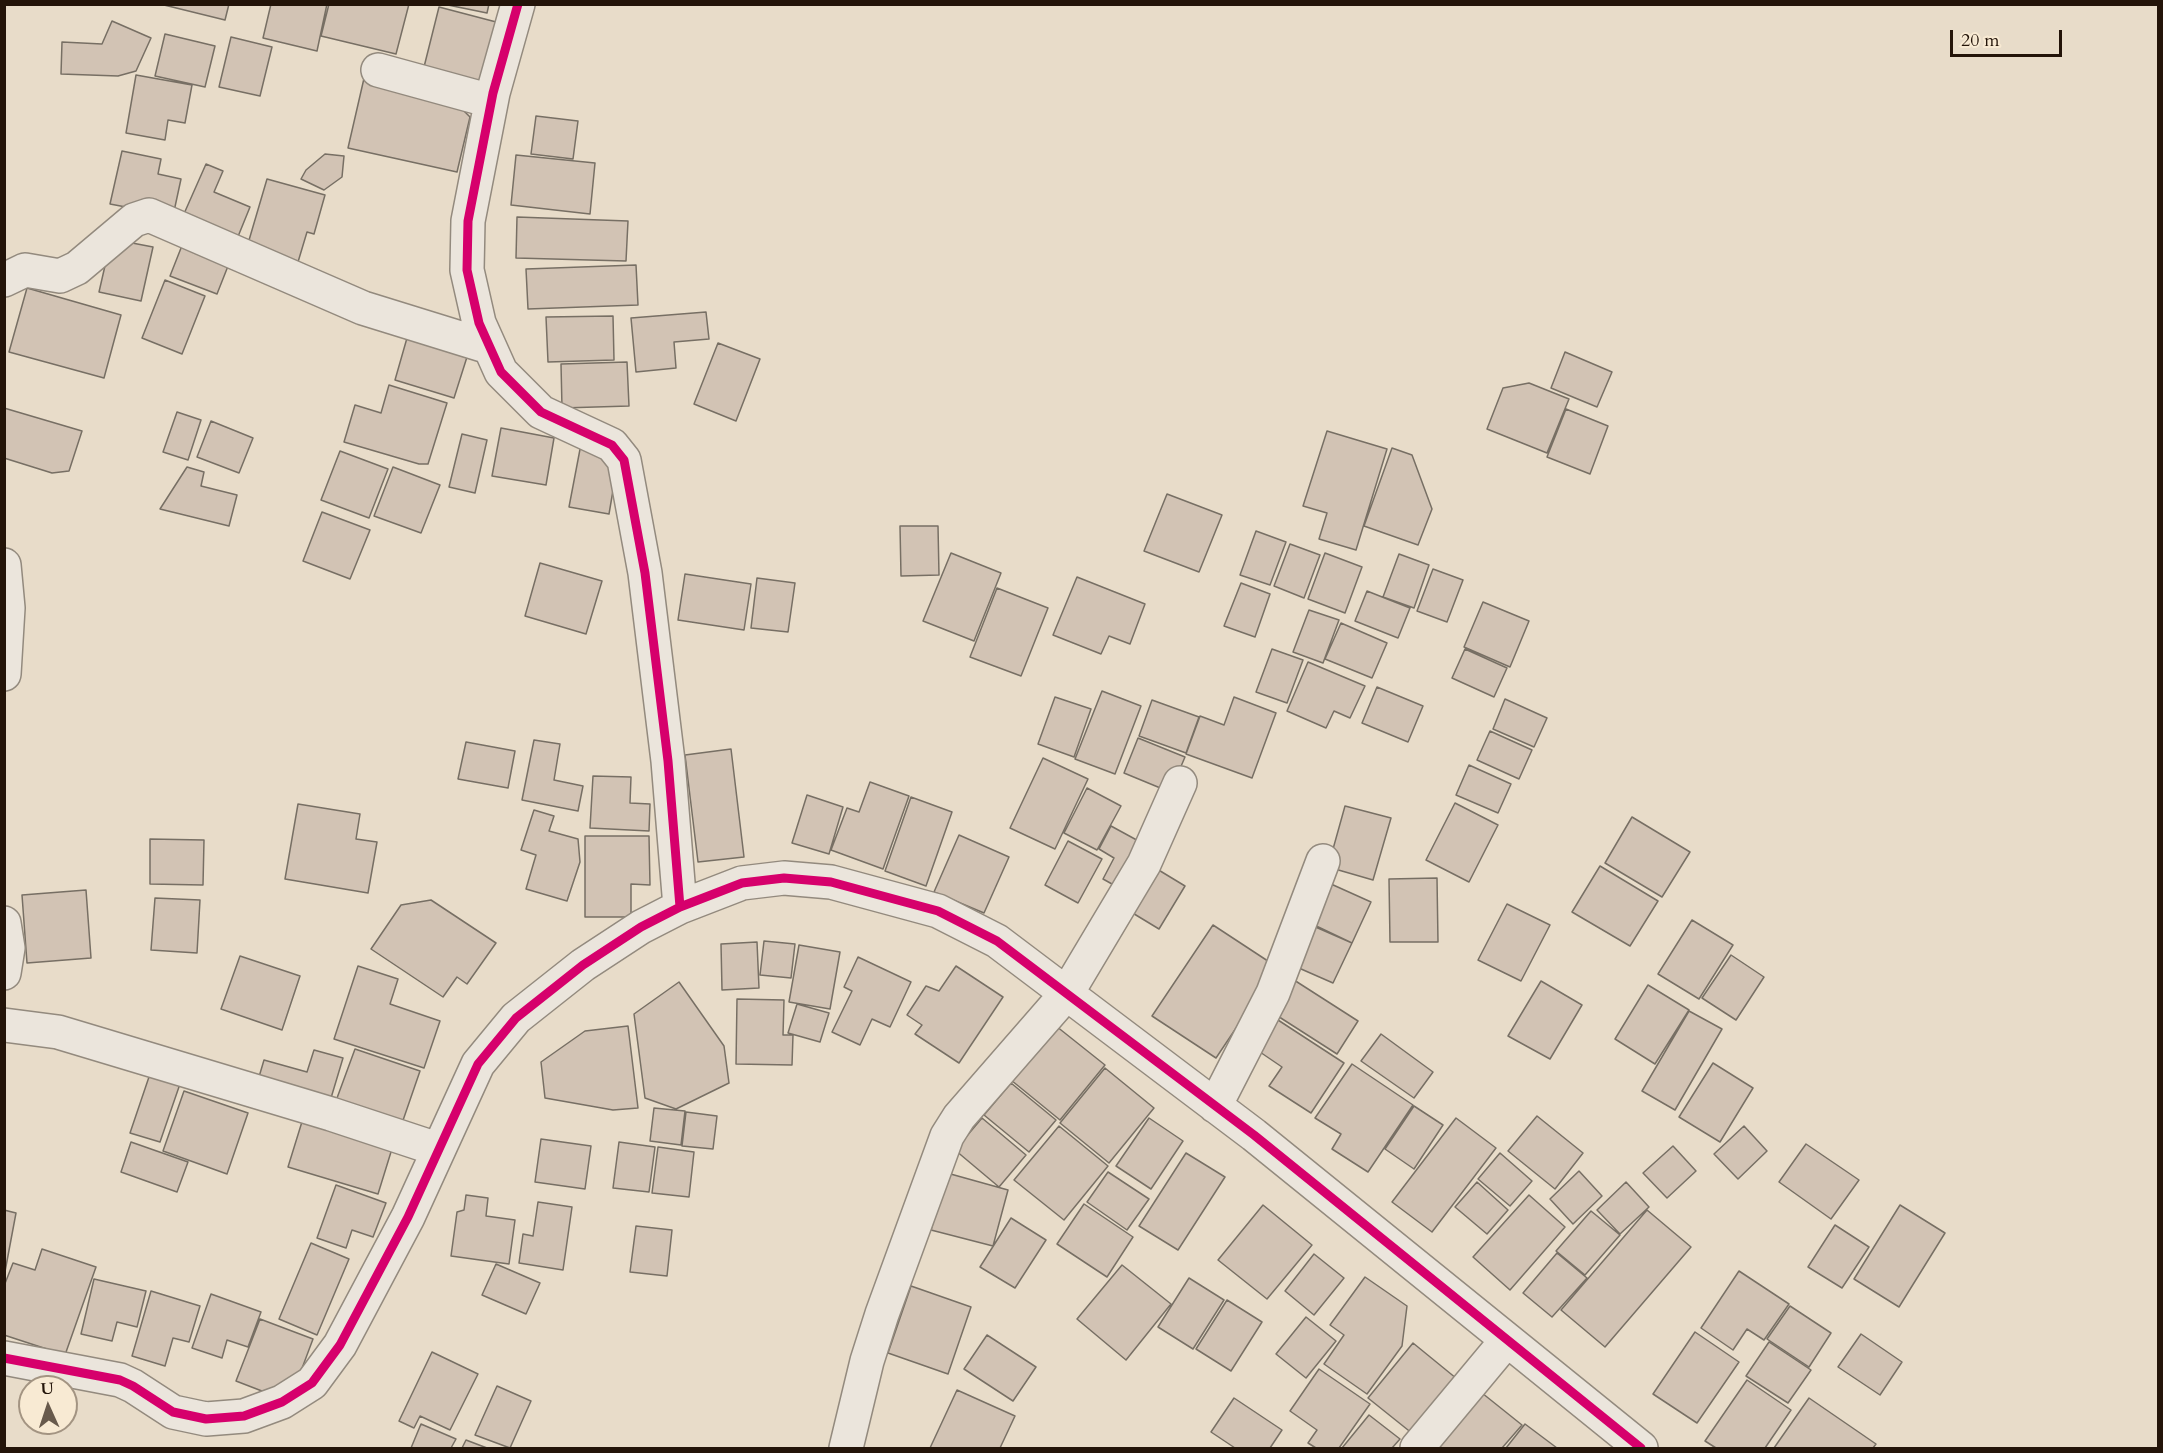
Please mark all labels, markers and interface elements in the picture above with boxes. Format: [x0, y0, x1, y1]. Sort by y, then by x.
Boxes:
scale bar [1953, 18, 2066, 56]
text: 20 m [1961, 28, 2000, 53]
north arrow [18, 1375, 78, 1435]
text: U [40, 1378, 54, 1400]

